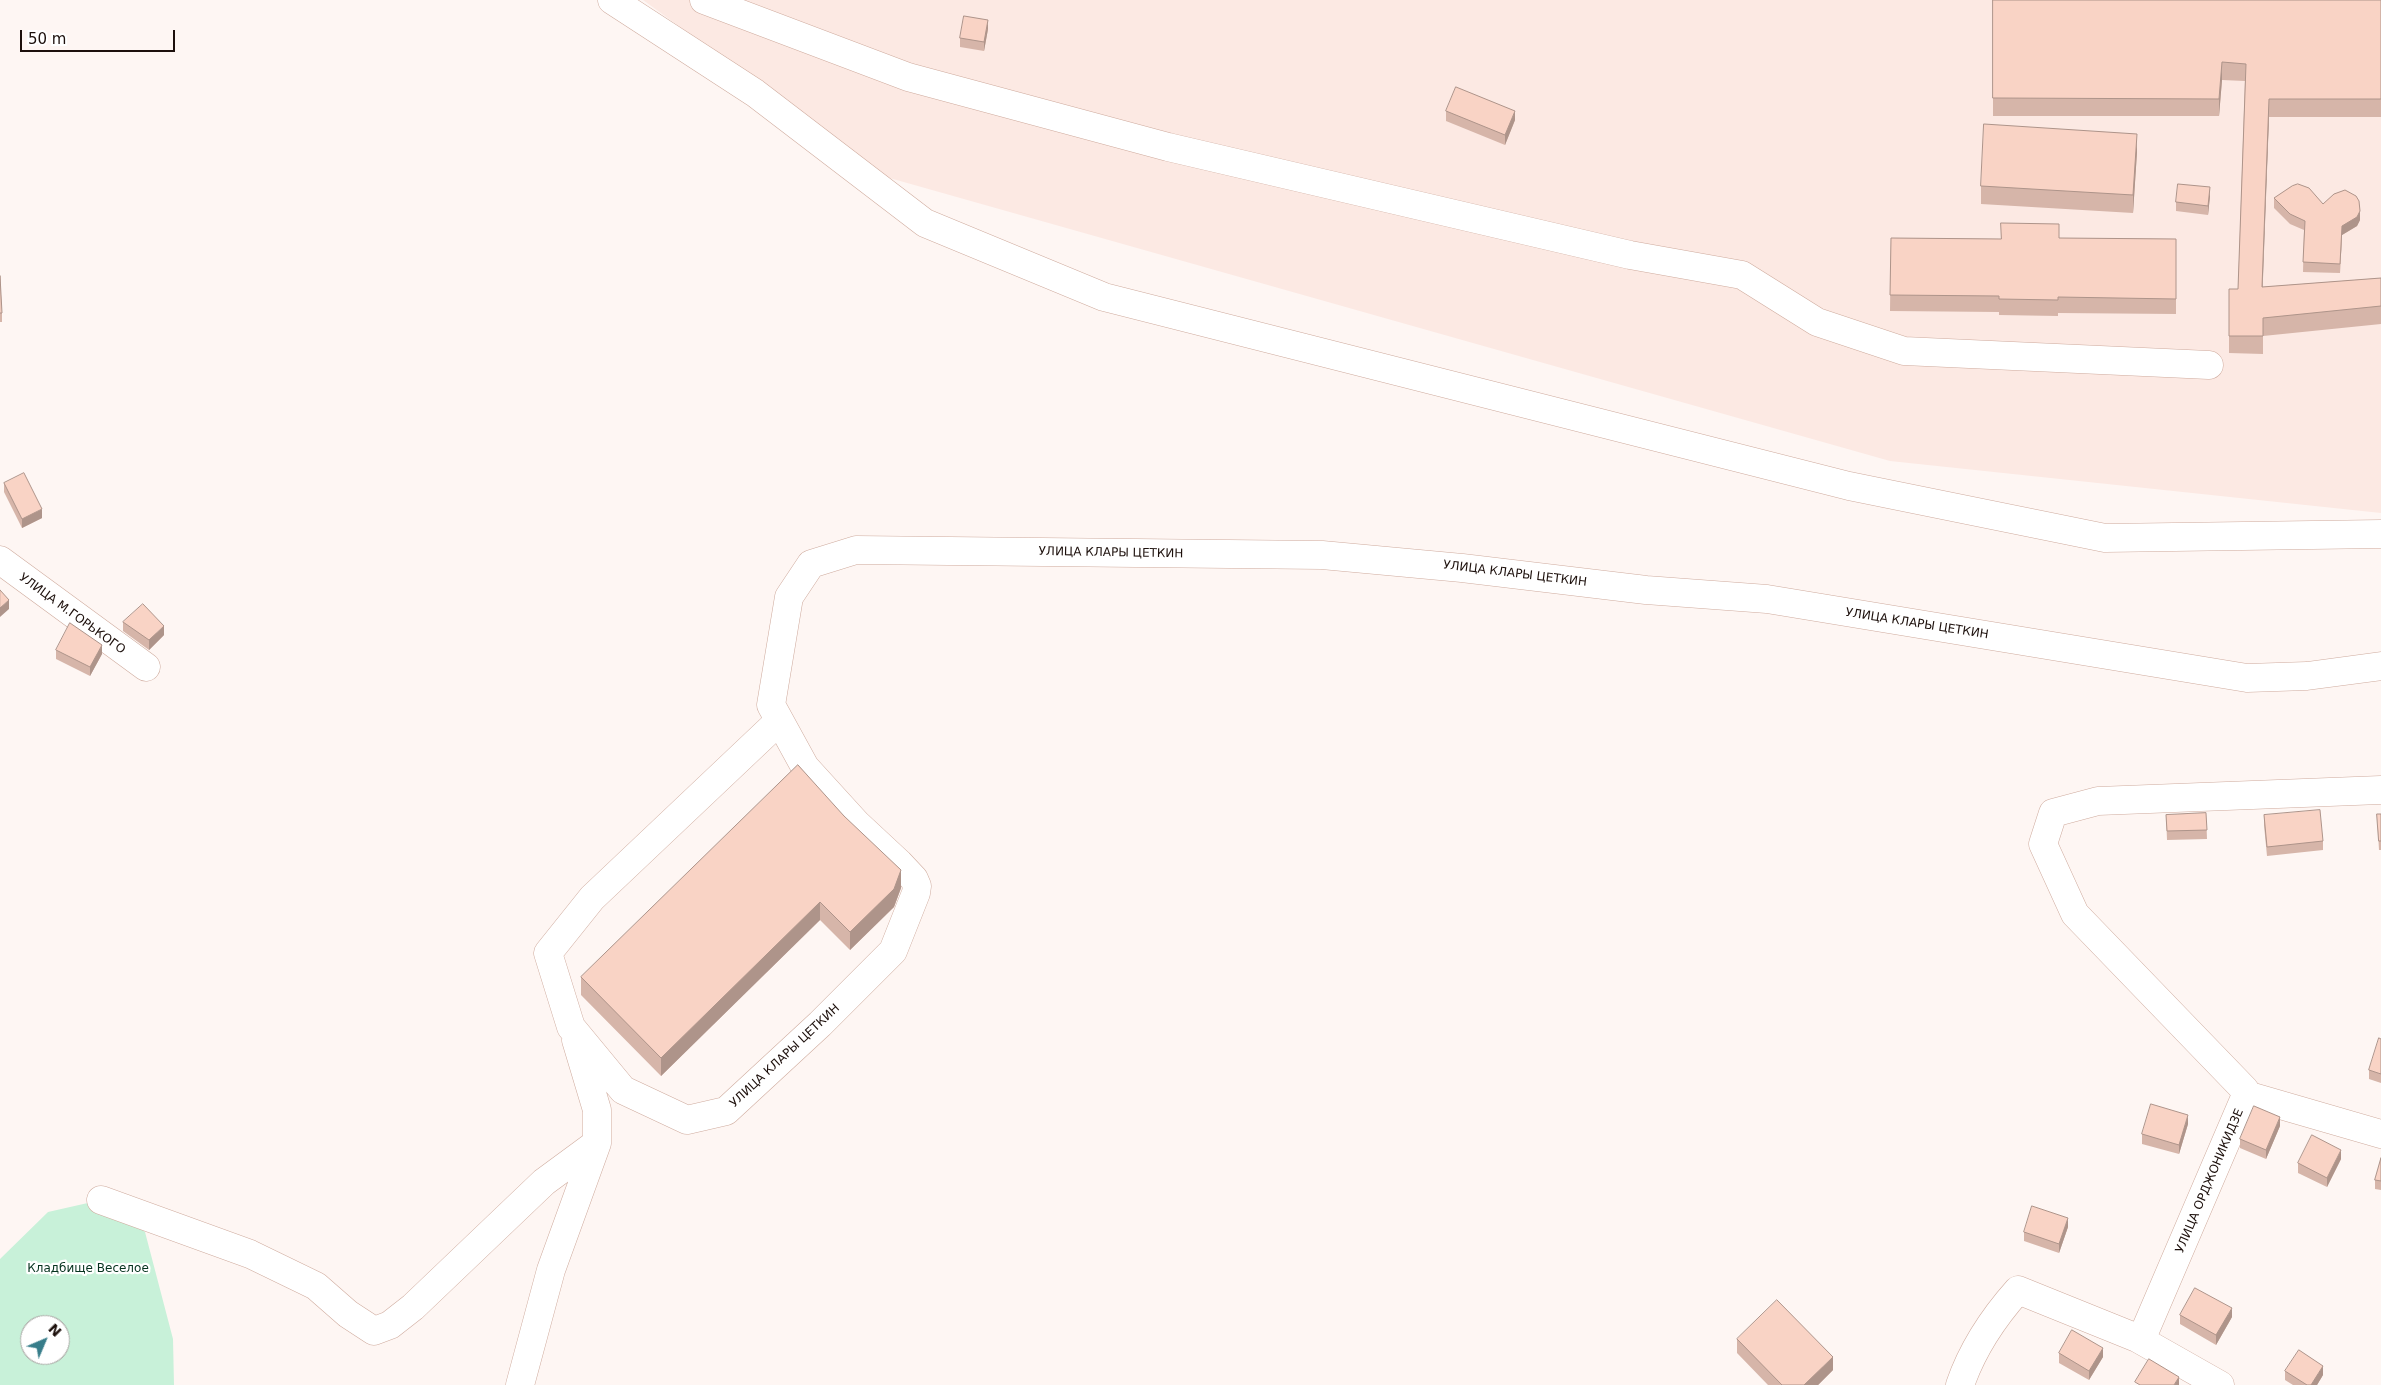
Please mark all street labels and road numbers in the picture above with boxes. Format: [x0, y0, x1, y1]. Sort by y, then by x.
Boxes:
street label: УЛИЦА КЛАРЫ ЦЕТКИН [1038, 545, 1184, 561]
street label: УЛИЦА КЛАРЫ ЦЕТКИН [1442, 558, 1588, 590]
street label: УЛИЦА М.ГОРЬКОГО [16, 571, 128, 657]
street label: УЛИЦА КЛАРЫ ЦЕТКИН [1844, 606, 1990, 642]
street label: УЛИЦА КЛАРЫ ЦЕТКИН [727, 1001, 843, 1111]
street label: УЛИЦА ОРДЖОНИКИДЗЕ [2173, 1107, 2247, 1255]

